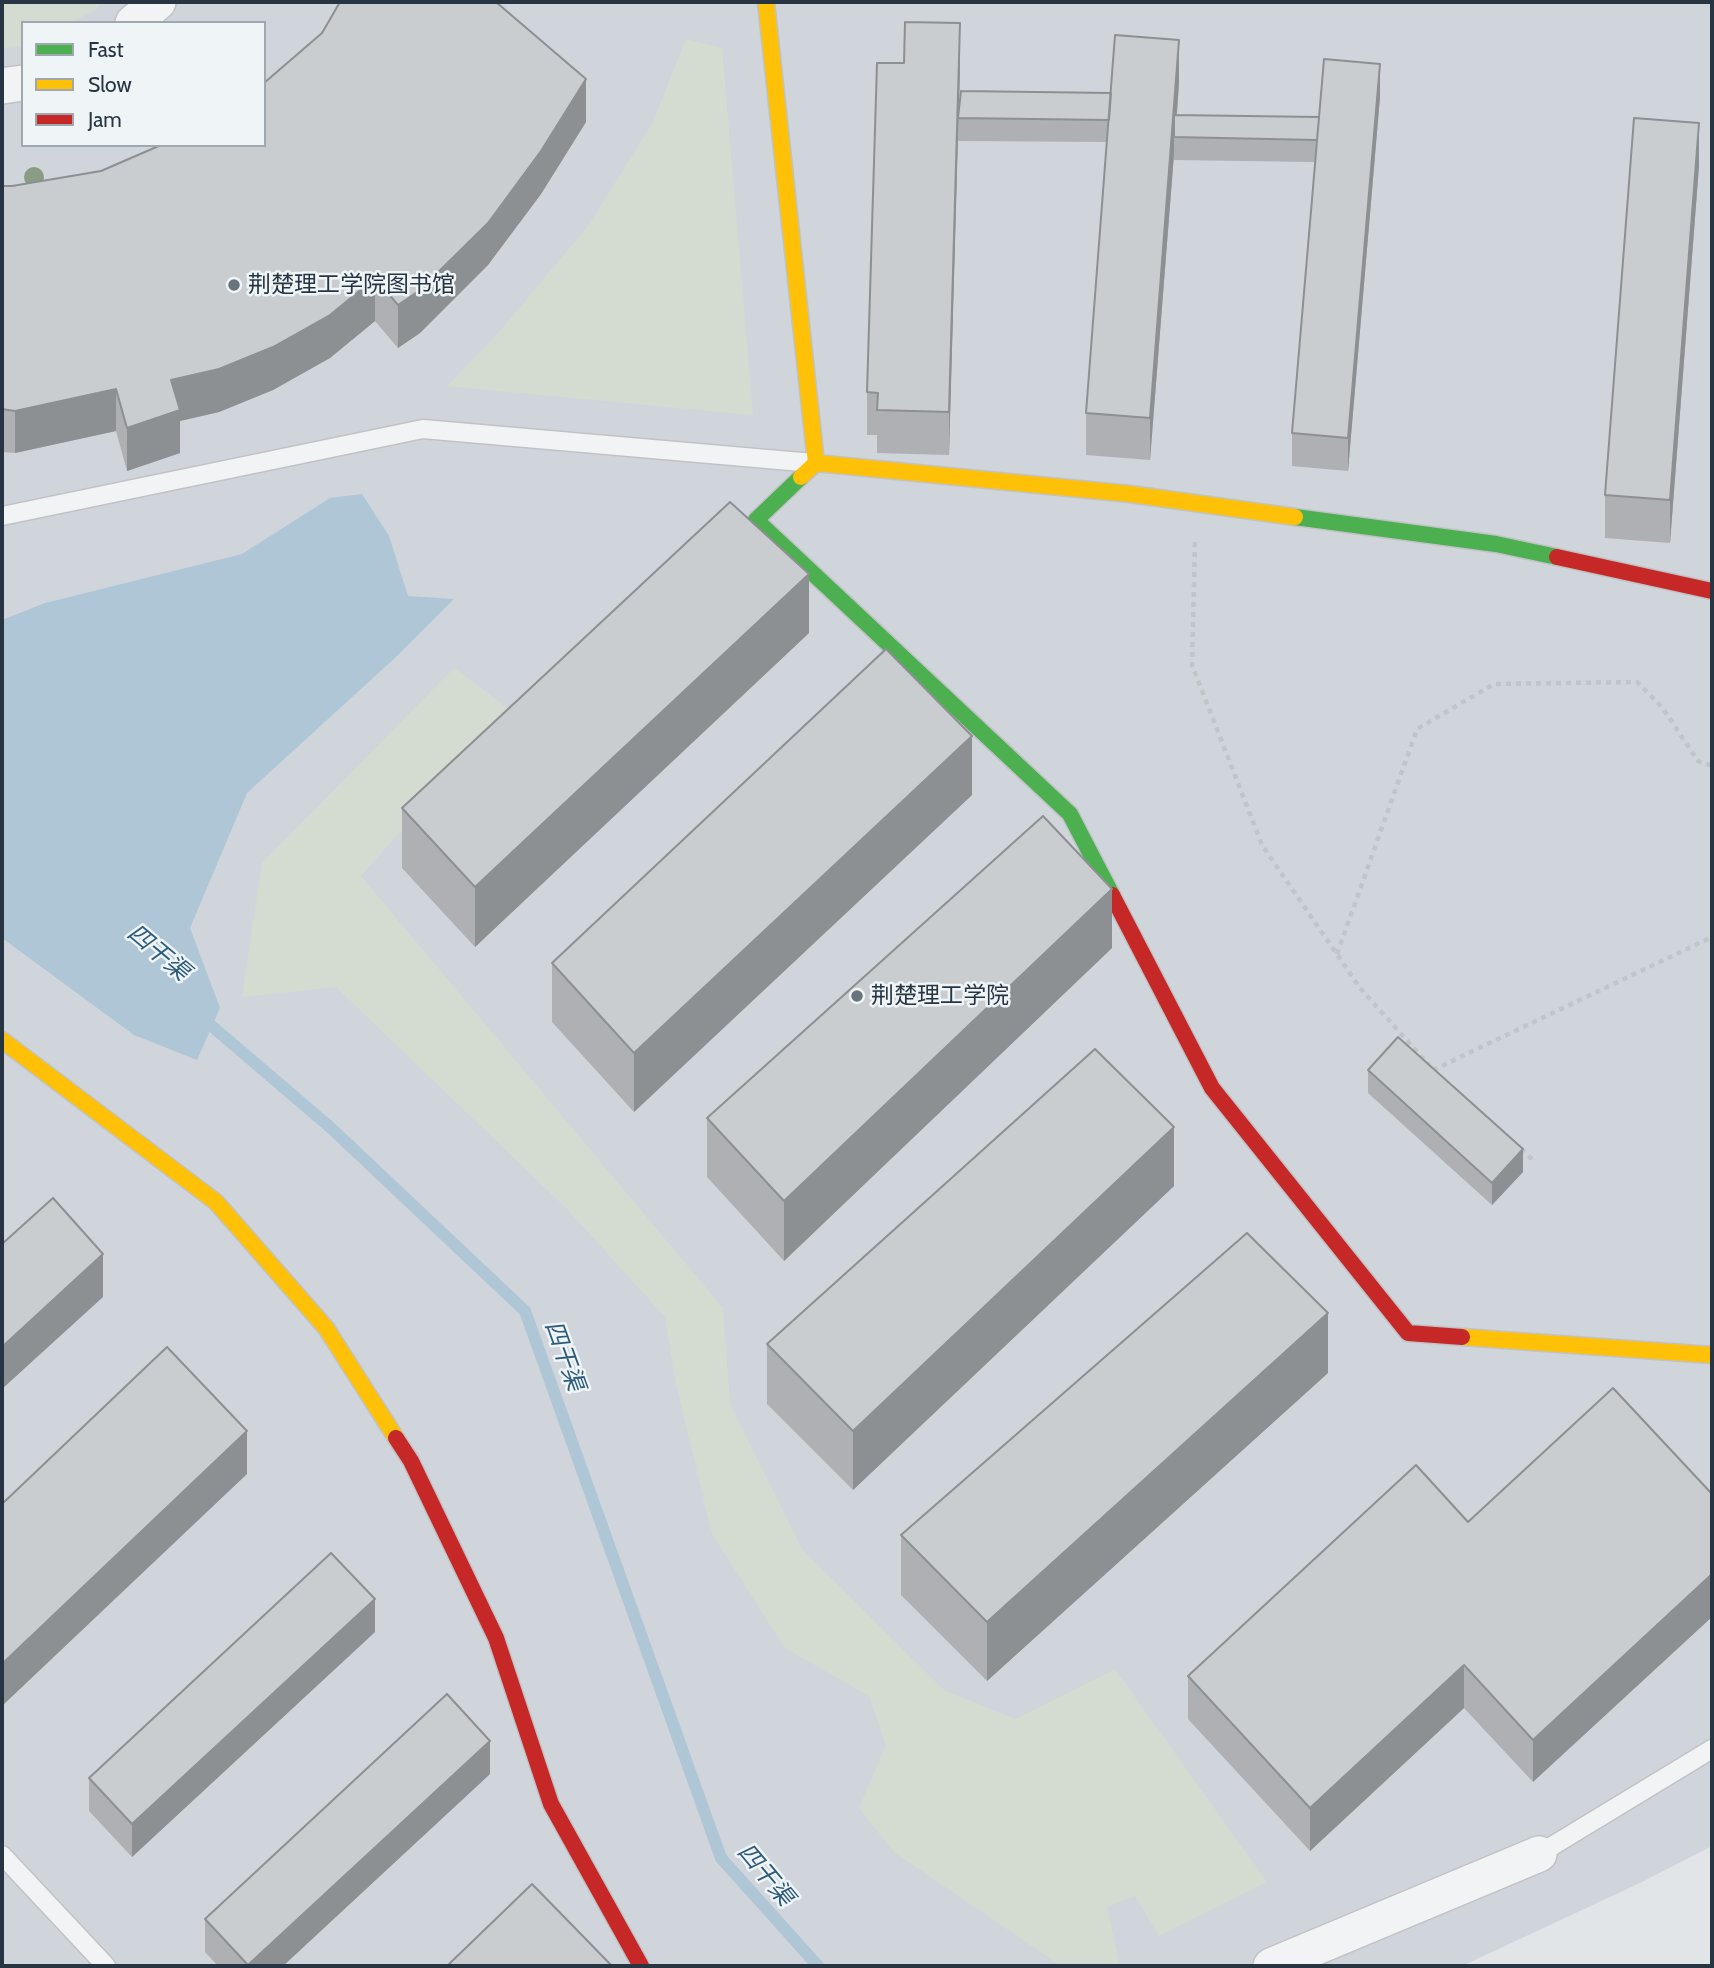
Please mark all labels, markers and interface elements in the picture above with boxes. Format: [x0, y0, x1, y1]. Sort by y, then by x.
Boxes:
legend [21, 21, 266, 147]
text: Fast [88, 37, 124, 62]
text: Slow [88, 72, 132, 97]
text: Jam [88, 107, 122, 132]
place label: 荆楚理工学院图书馆 [248, 271, 455, 299]
marker: 荆楚理工学院图书馆 [226, 277, 242, 293]
water label: 四干渠 [121, 919, 195, 987]
place label: 荆楚理工学院 [871, 982, 1009, 1010]
marker: 荆楚理工学院 [849, 988, 865, 1004]
water label: 四干渠 [538, 1317, 590, 1395]
water label: 四干渠 [731, 1838, 799, 1912]

